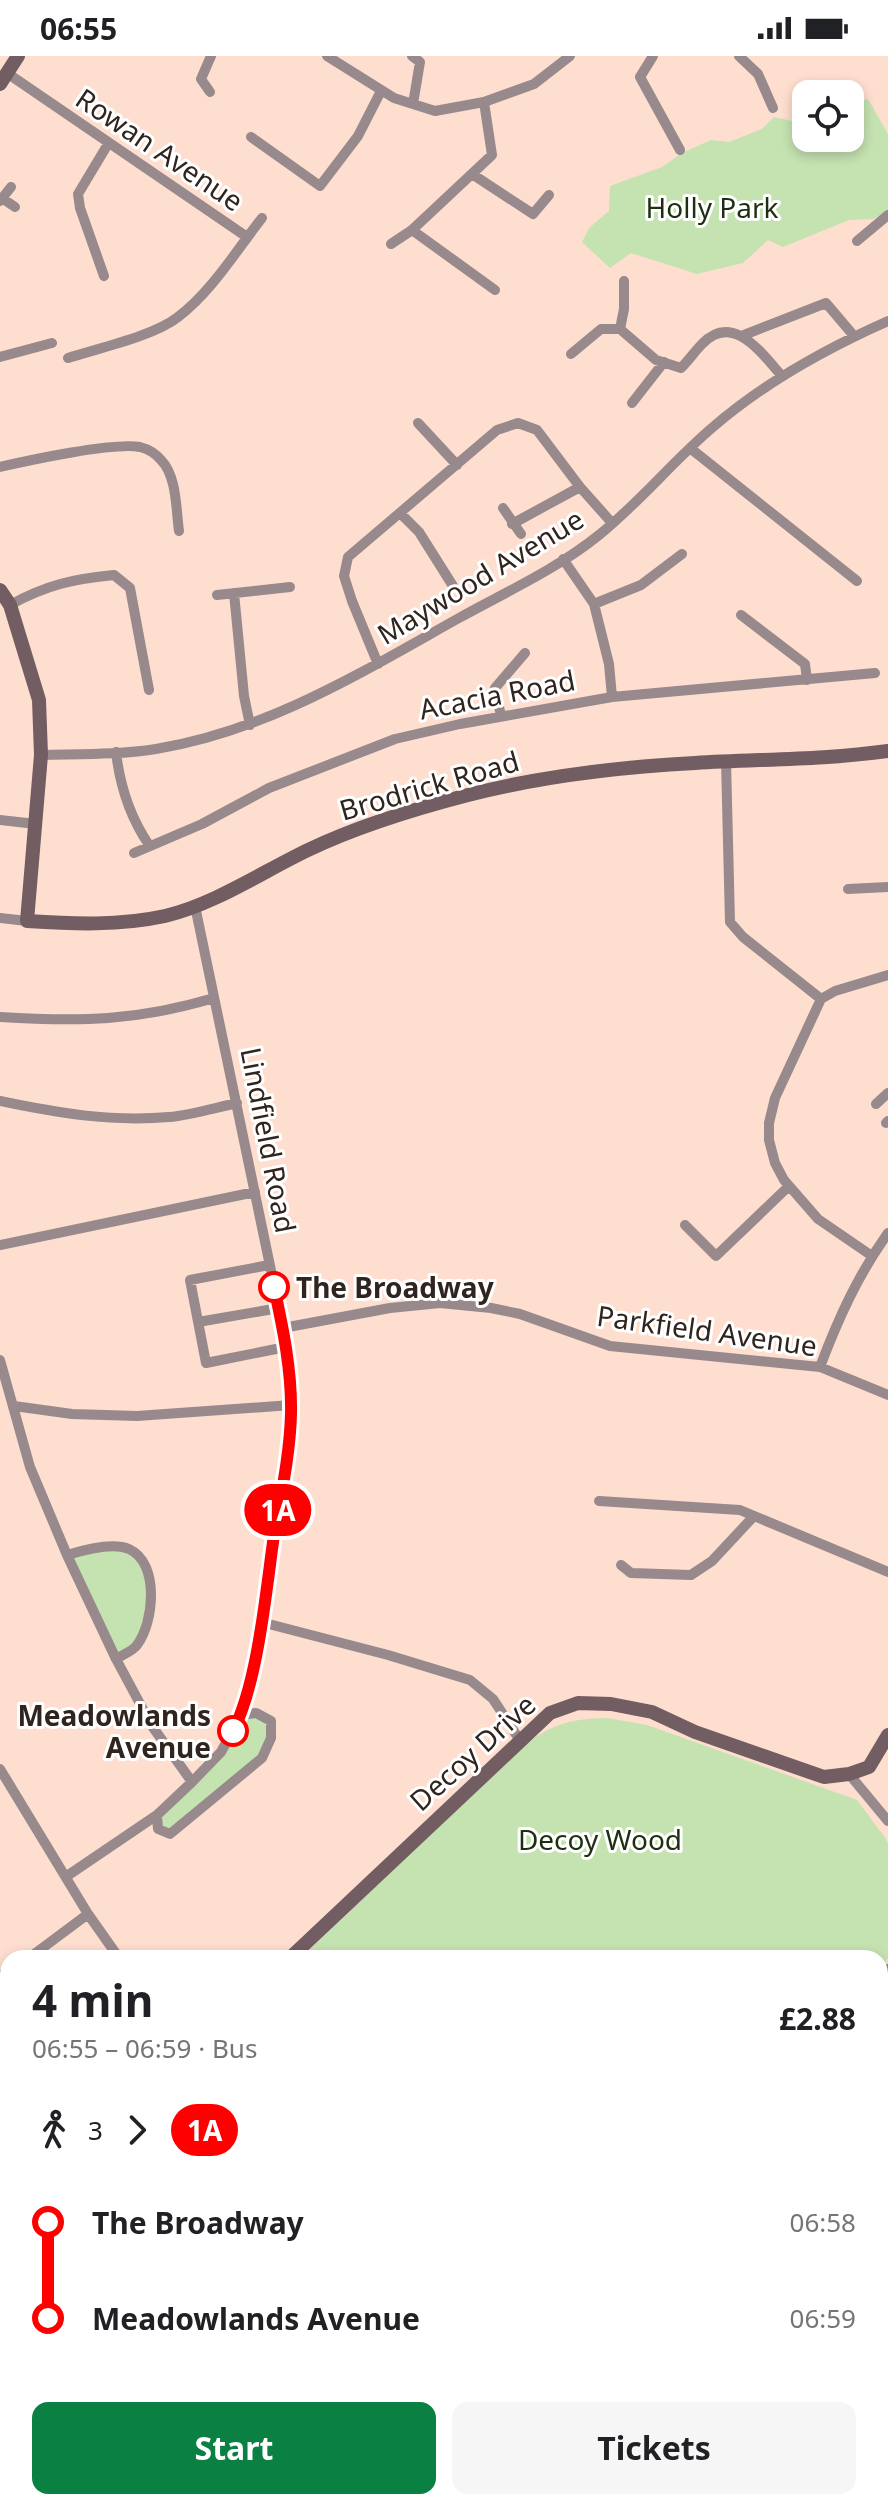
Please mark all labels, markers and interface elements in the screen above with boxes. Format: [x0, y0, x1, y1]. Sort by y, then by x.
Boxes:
text: 06:55 [40, 8, 117, 49]
street label: Rowan Avenue [69, 79, 251, 219]
map controls [792, 80, 864, 152]
button: locate [792, 80, 864, 152]
park label: Holly Park [646, 188, 778, 226]
street label: Maywood Avenue [370, 499, 590, 653]
street label: Acacia Road [416, 660, 578, 728]
street label: Brodrick Road [335, 741, 523, 829]
street label: Lindfield Road [232, 1044, 306, 1236]
place label: The Broadway [296, 1268, 494, 1306]
marker: The Broadway [259, 1272, 289, 1302]
street label: Parkfield Avenue [595, 1296, 819, 1364]
line badge: 1A [242, 1484, 314, 1536]
text: 1A [260, 1491, 296, 1529]
street label: Decoy Drive [401, 1685, 543, 1819]
place label: Meadowlands Avenue [17, 1696, 211, 1766]
marker: Meadowlands Avenue [218, 1716, 248, 1746]
park label: Decoy Wood [518, 1820, 682, 1858]
text: 4 min [32, 1970, 153, 2030]
text: £2.88 [779, 1998, 856, 2039]
text: 06:55 – 06:59 · Bus [32, 2030, 257, 2066]
icon: walk [32, 2108, 76, 2152]
icon: forward [115, 2108, 159, 2152]
text: 1A [187, 2111, 222, 2149]
text: 3 [88, 2112, 103, 2148]
text: The Broadway [92, 2202, 304, 2243]
text: 06:58 [790, 2204, 856, 2240]
text: Meadowlands Avenue [92, 2298, 420, 2339]
text: 06:59 [790, 2300, 856, 2336]
button: Start [32, 2402, 436, 2494]
button: Tickets [452, 2402, 856, 2494]

